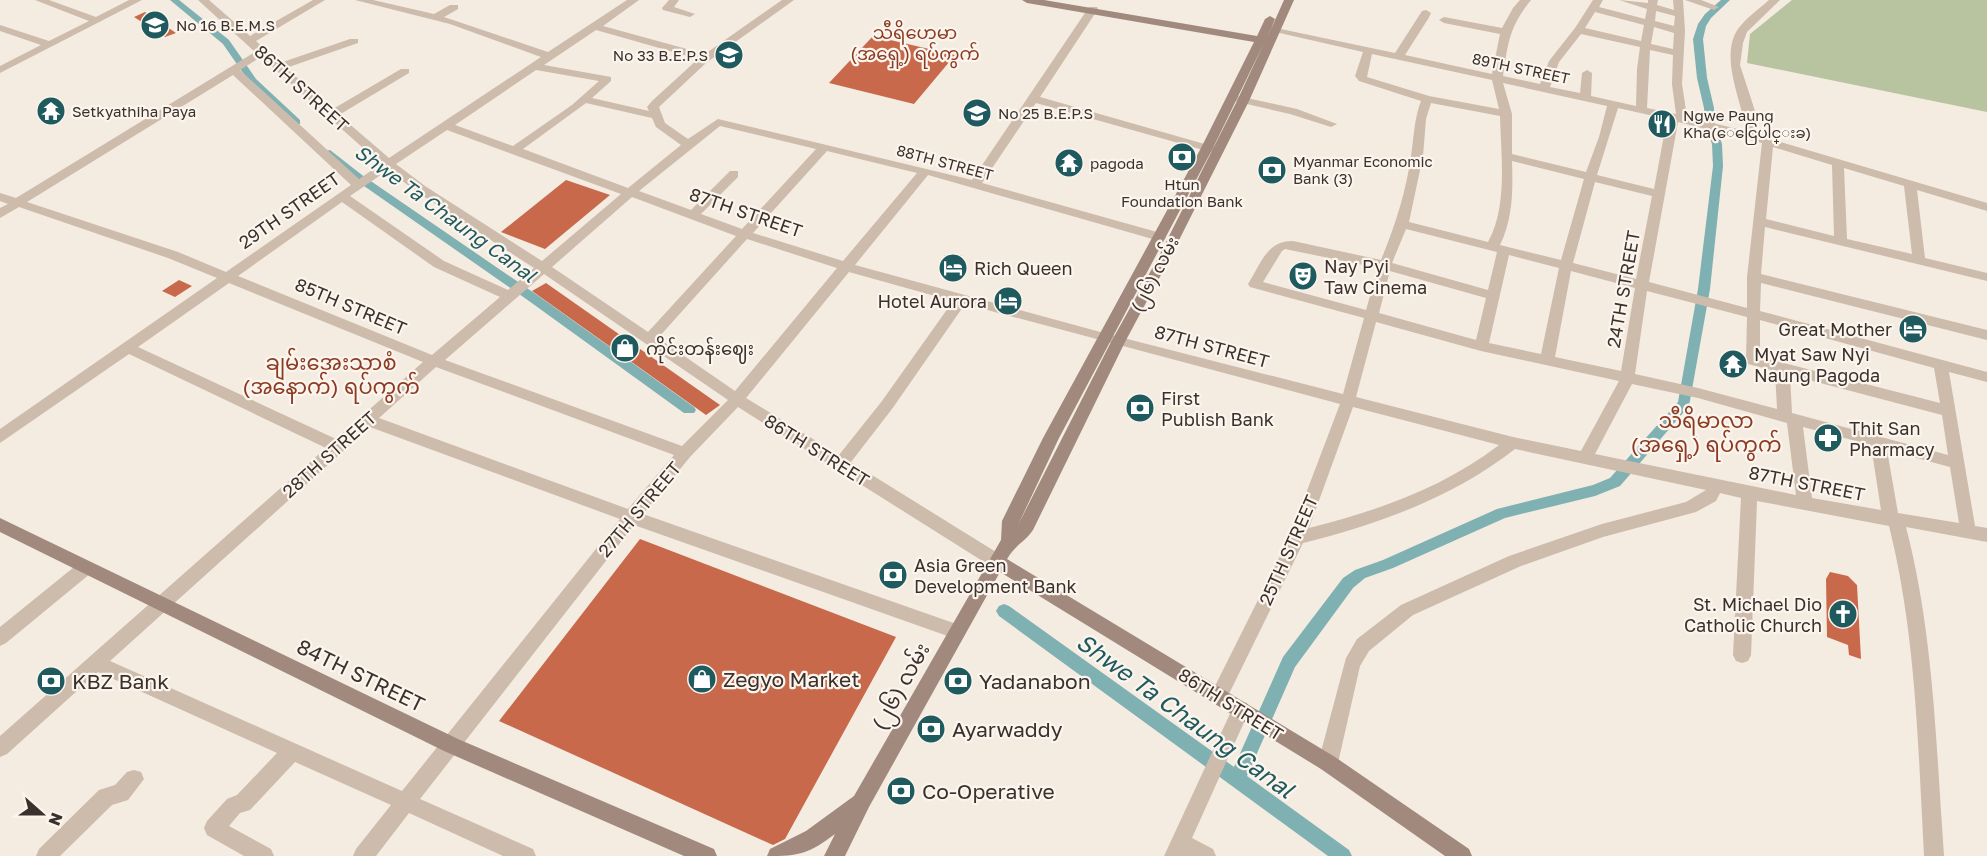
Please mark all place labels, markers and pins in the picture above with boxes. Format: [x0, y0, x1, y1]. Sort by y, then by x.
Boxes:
school or university icon: No 16 B.E.M.S [139, 9, 171, 41]
place label: No 16 B.E.M.S [176, 16, 275, 34]
school or university icon: No 33 B.E.P.S [713, 39, 745, 71]
place label: No 33 B.E.P.S [613, 46, 708, 64]
temple icon: Setkyathiha Paya [35, 95, 67, 127]
school or university icon: No 25 B.E.P.S [961, 97, 993, 129]
place label: Setkyathiha Paya [72, 102, 196, 120]
place label: No 25 B.E.P.S [998, 104, 1093, 122]
place label: Ngwe Paung Kha(ေငြေပါင္းခ) [1683, 106, 1811, 145]
restaurant icon: Ngwe Paung Kha(ေငြေပါင္းခ) [1646, 108, 1678, 140]
bank icon: Htun Foundation Bank [1166, 141, 1198, 173]
temple icon: pagoda [1053, 147, 1085, 179]
place label: Myanmar Economic Bank (3) [1293, 152, 1433, 187]
place label: pagoda [1090, 154, 1144, 172]
bank icon: Myanmar Economic Bank (3) [1256, 154, 1288, 186]
place label: Htun Foundation Bank [1121, 175, 1243, 210]
hotel icon: Rich Queen [937, 252, 969, 284]
place label: Nay Pyi Taw Cinema [1324, 255, 1427, 298]
place label: Rich Queen [974, 257, 1073, 279]
theatre icon: Nay Pyi Taw Cinema [1287, 260, 1319, 292]
hotel icon: Hotel Aurora [992, 285, 1024, 317]
place label: Hotel Aurora [877, 290, 987, 312]
hotel icon: Great Mother [1897, 313, 1929, 345]
place label: Great Mother [1778, 318, 1892, 340]
shop icon: ကိုင်းတန်းဈေး [609, 332, 641, 364]
place label: ကိုင်းတန်းဈေး [646, 335, 754, 364]
place label: Myat Saw Nyi Naung Pagoda [1754, 343, 1880, 386]
temple icon: Myat Saw Nyi Naung Pagoda [1717, 348, 1749, 380]
place label: First Publish Bank [1161, 387, 1274, 430]
bank icon: First Publish Bank [1124, 392, 1156, 424]
place label: Thit San Pharmacy [1849, 417, 1935, 460]
pharmacy icon: Thit San Pharmacy [1812, 422, 1844, 454]
place label: Asia Green Development Bank [914, 554, 1077, 597]
bank icon: Asia Green Development Bank [877, 559, 909, 591]
place label: St. Michael Dio Catholic Church [1684, 593, 1822, 636]
church icon: St. Michael Dio Catholic Church [1827, 598, 1859, 630]
shop icon: Zegyo Market [686, 663, 718, 695]
bank icon: KBZ Bank [35, 665, 67, 697]
bank icon: Yadanabon [942, 665, 974, 697]
place label: Zegyo Market [723, 666, 860, 692]
place label: KBZ Bank [72, 668, 169, 694]
place label: Yadanabon [979, 668, 1091, 694]
bank icon: Ayarwaddy [915, 713, 947, 745]
place label: Ayarwaddy [952, 716, 1063, 742]
bank icon: Co-Operative [885, 775, 917, 807]
place label: Co-Operative [922, 778, 1055, 804]

